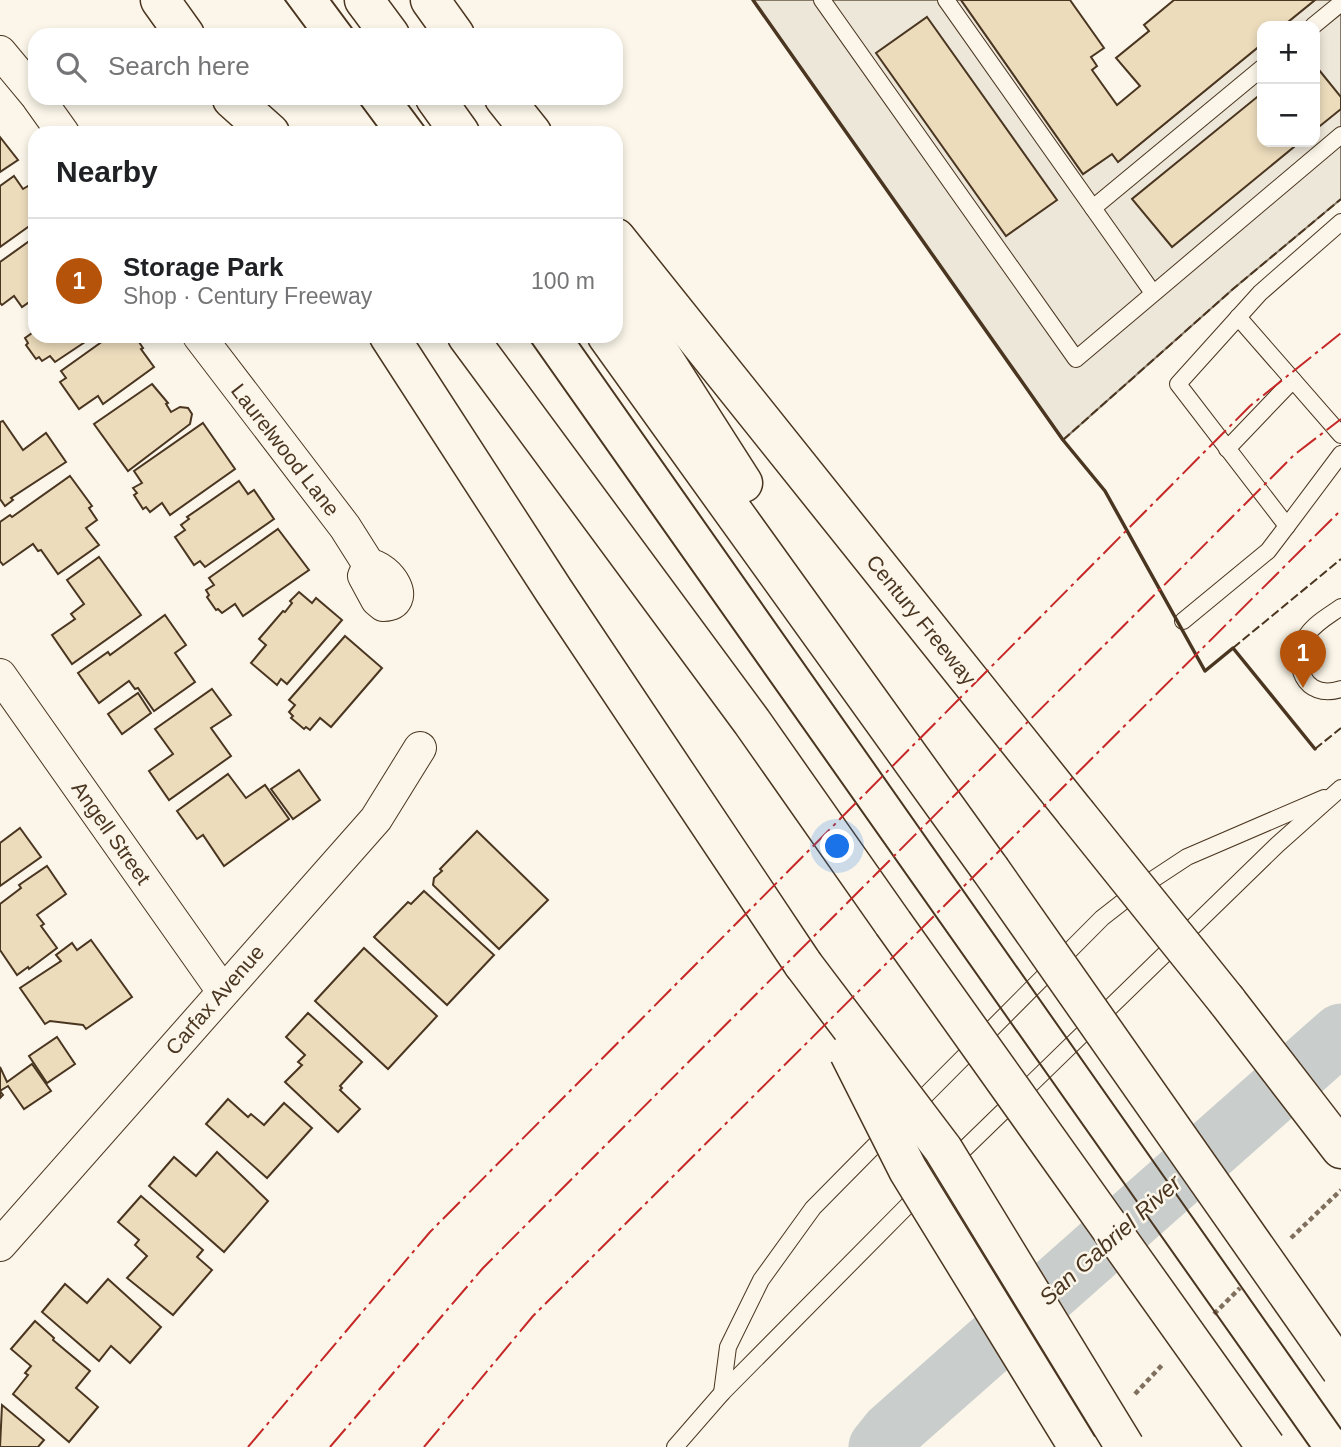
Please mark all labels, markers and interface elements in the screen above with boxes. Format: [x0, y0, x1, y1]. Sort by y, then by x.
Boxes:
map controls [1257, 21, 1320, 147]
button: + [1257, 21, 1320, 84]
search box [28, 28, 623, 105]
icon: search [52, 48, 90, 86]
text: Search here [108, 51, 250, 81]
button: − [1257, 84, 1320, 147]
text: Nearby [56, 155, 158, 188]
text: Storage Park [123, 252, 283, 282]
text: 1 [73, 268, 85, 294]
text: 100 m [531, 268, 595, 294]
text: Shop · Century Freeway [123, 283, 372, 309]
street label: Laurelwood Lane [227, 379, 344, 520]
street label: Century Freeway [862, 550, 981, 689]
pin: 1 [1280, 630, 1326, 688]
street label: Angell Street [68, 777, 155, 889]
your location [820, 829, 854, 863]
street label: Carfax Avenue [161, 940, 268, 1059]
water label: San Gabriel River [1034, 1169, 1187, 1310]

